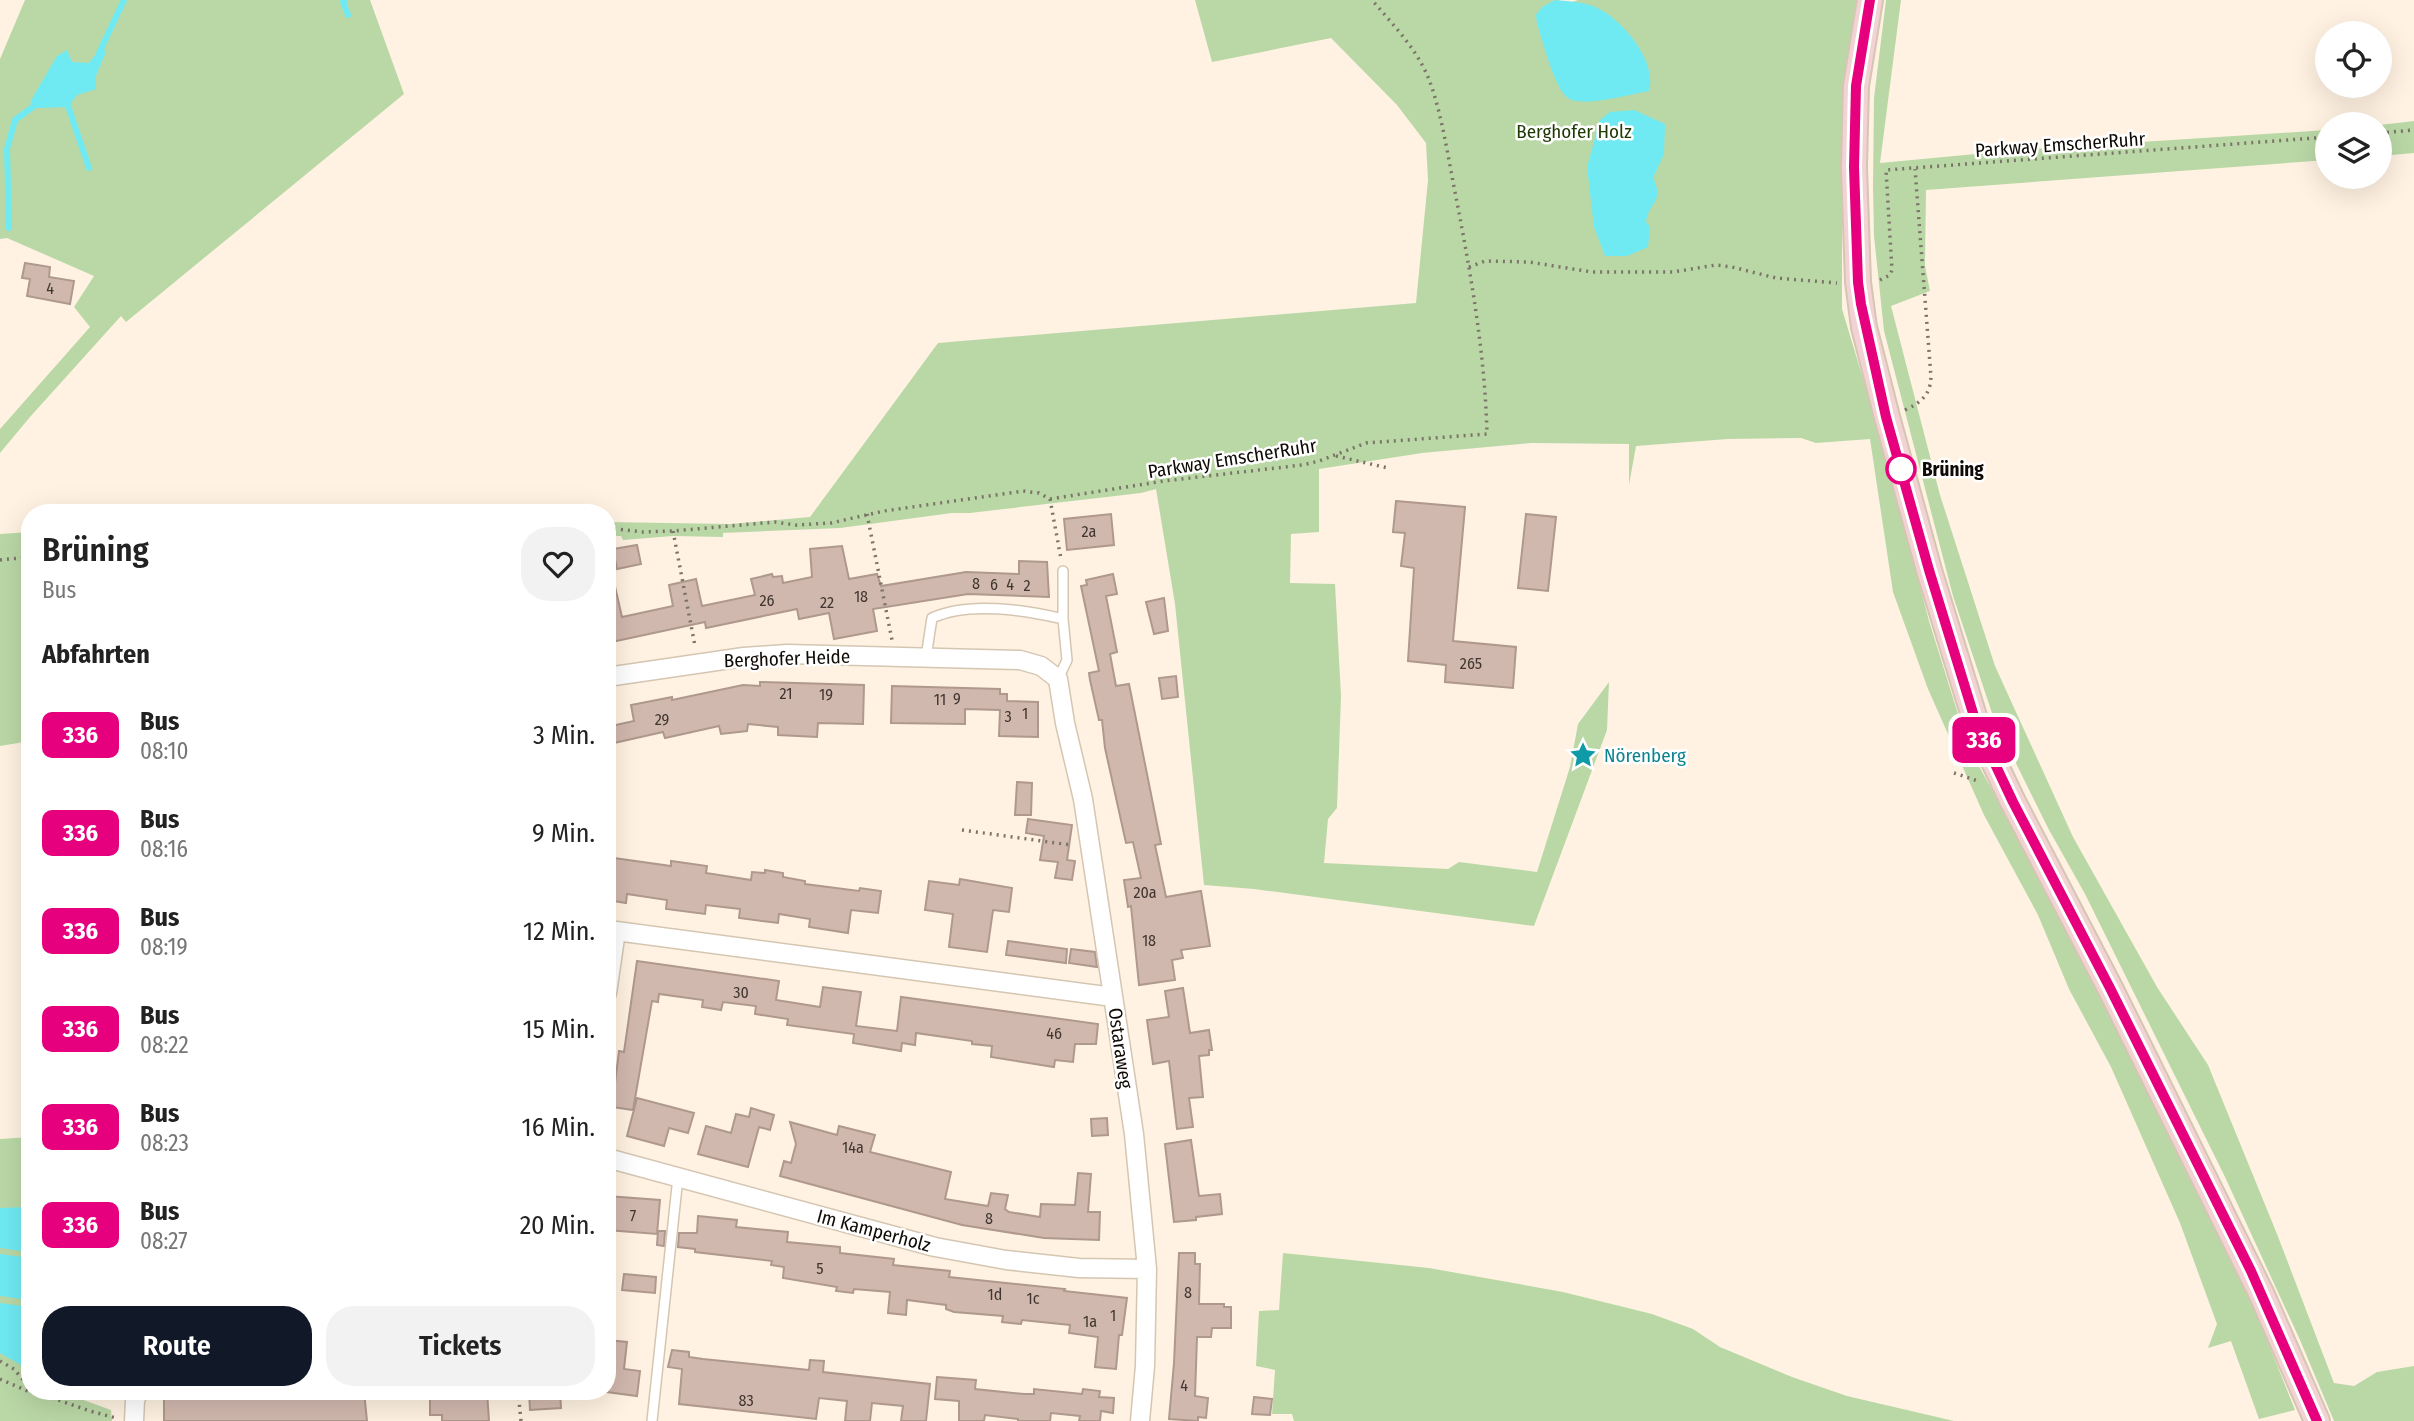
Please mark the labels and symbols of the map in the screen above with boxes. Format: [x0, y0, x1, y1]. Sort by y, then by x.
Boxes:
park label: Berghofer Holz [1516, 120, 1632, 143]
street label: Parkway EmscherRuhr [1974, 127, 2146, 162]
house number: 4 [46, 279, 54, 298]
street label: Parkway EmscherRuhr [1146, 434, 1318, 483]
marker: Brüning [1886, 454, 1916, 484]
place label: Brüning [1922, 458, 1984, 481]
house number: 2a [1082, 522, 1097, 541]
house number: 8 [972, 574, 980, 593]
house number: 6 [990, 575, 998, 594]
house number: 4 [1006, 575, 1014, 594]
house number: 2 [1023, 576, 1031, 595]
house number: 18 [854, 587, 868, 606]
house number: 26 [760, 591, 775, 610]
house number: 22 [820, 593, 834, 612]
street label: Berghofer Heide [723, 645, 851, 672]
house number: 265 [1460, 654, 1482, 673]
house number: 21 [780, 684, 792, 703]
house number: 19 [819, 685, 833, 704]
house number: 9 [953, 689, 961, 708]
house number: 11 [934, 690, 946, 709]
house number: 1 [1022, 704, 1028, 723]
house number: 3 [1004, 707, 1012, 726]
house number: 29 [655, 710, 670, 729]
line badge: 336 [1944, 717, 2024, 763]
place icon: Nörenberg [1568, 740, 1598, 770]
place label: Nörenberg [1604, 744, 1686, 767]
house number: 20a [1133, 883, 1157, 902]
house number: 18 [1142, 931, 1156, 950]
house number: 30 [733, 983, 749, 1002]
street label: Ostaraweg [1103, 1006, 1138, 1090]
house number: 46 [1046, 1024, 1062, 1043]
house number: 14a [842, 1138, 864, 1157]
street label: Im Kamperholz [815, 1204, 934, 1257]
house number: 7 [630, 1206, 637, 1225]
house number: 8 [985, 1209, 993, 1228]
house number: 5 [816, 1259, 824, 1278]
house number: 8 [1184, 1283, 1192, 1302]
house number: 1d [988, 1285, 1002, 1304]
house number: 1c [1026, 1289, 1040, 1308]
house number: 1 [1110, 1306, 1116, 1325]
house number: 1a [1083, 1312, 1097, 1331]
house number: 4 [1180, 1376, 1188, 1395]
house number: 83 [738, 1391, 754, 1410]

